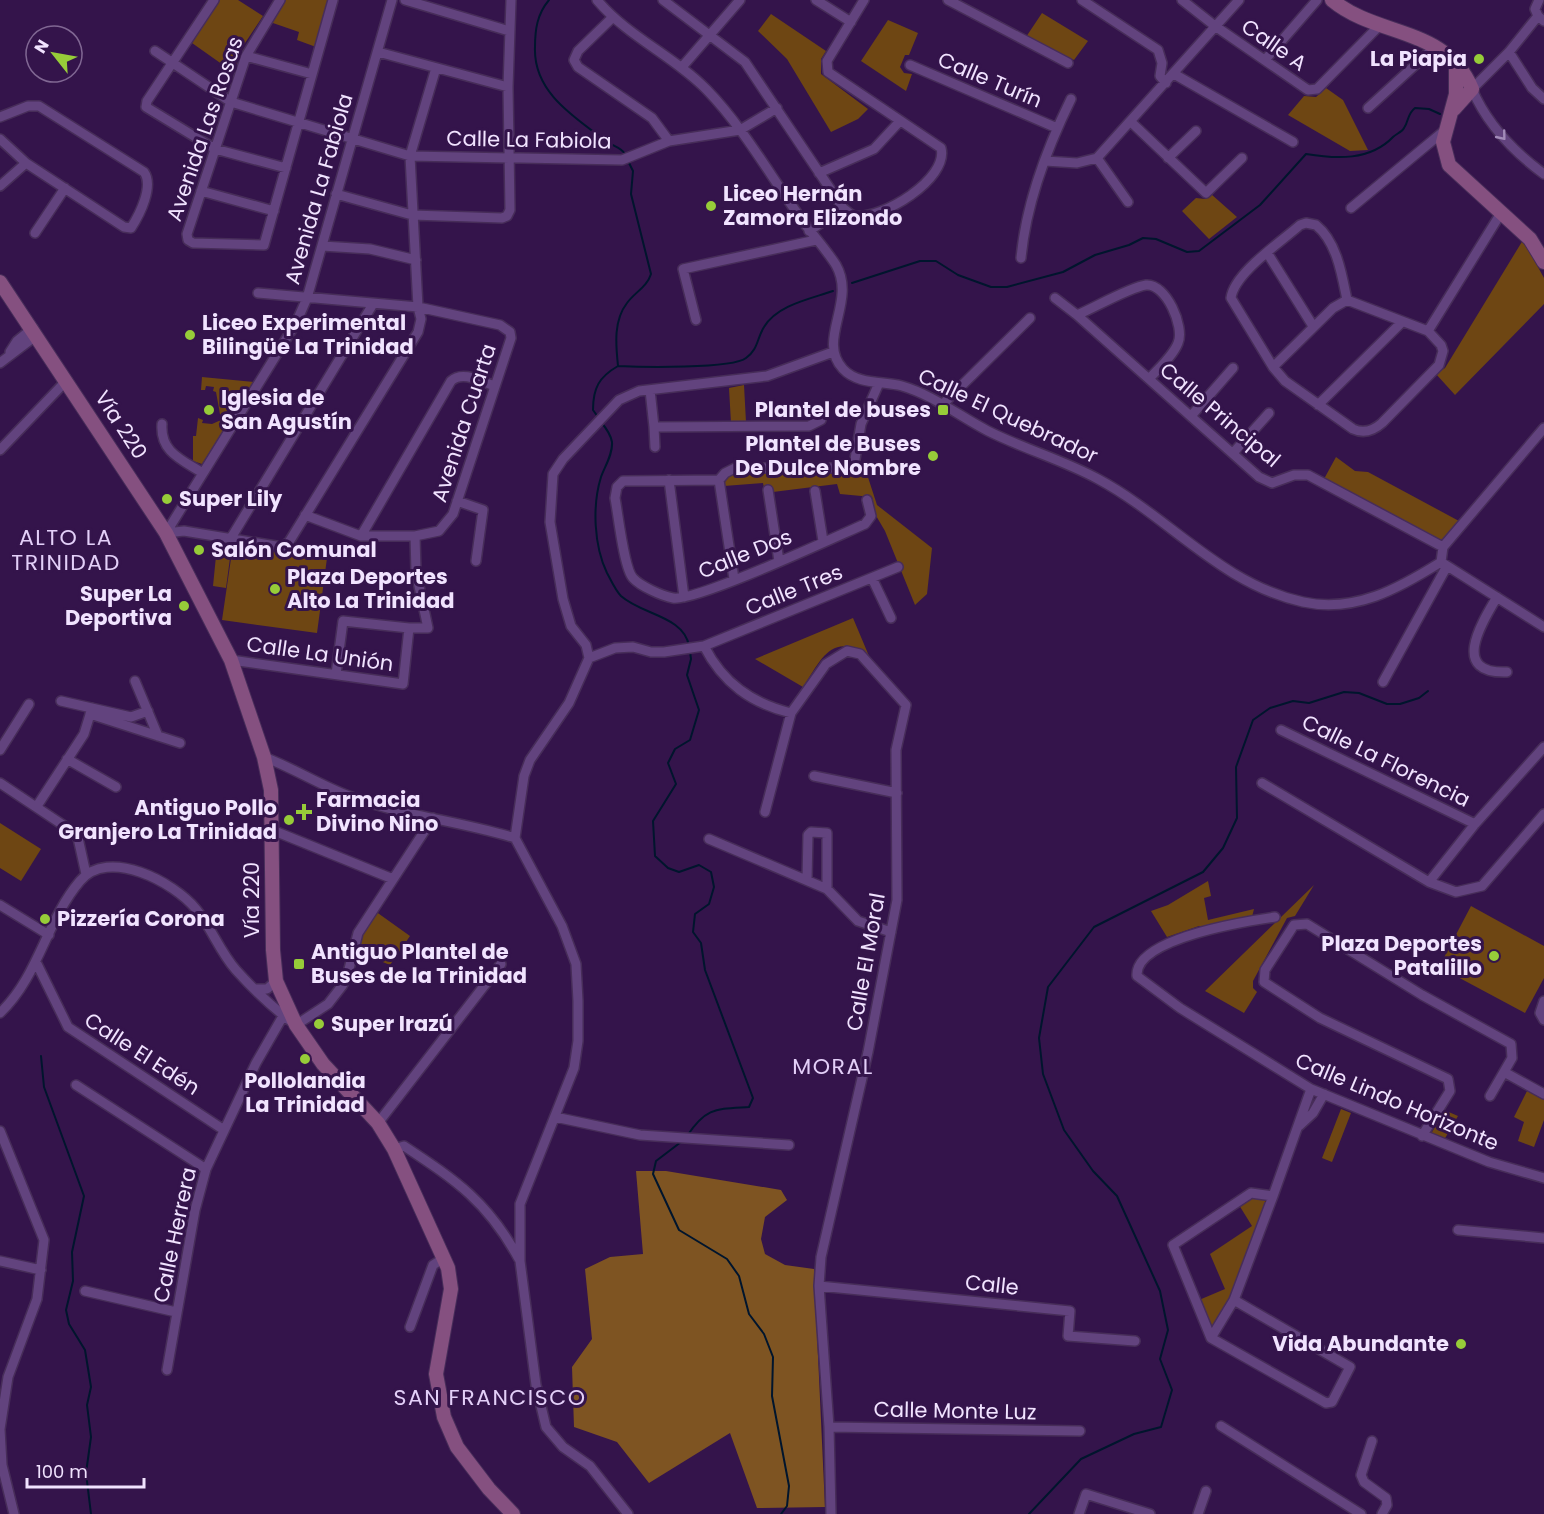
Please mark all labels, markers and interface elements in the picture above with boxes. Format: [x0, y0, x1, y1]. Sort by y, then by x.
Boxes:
street label: Calle A [1236, 12, 1313, 78]
north arrow [24, 24, 84, 84]
street label: Avenida Las Rosas [159, 33, 250, 225]
text: N [29, 35, 55, 58]
place label: La Piapia [1370, 44, 1467, 73]
street label: Calle Turín [934, 45, 1047, 114]
marker: La Piapia [1472, 52, 1486, 66]
street label: Avenida La Fabiola [277, 90, 360, 288]
street label: Calle La Fabiola [446, 124, 612, 155]
one-way arrow [1495, 129, 1506, 140]
place label: Liceo Hernán Zamora Elizondo [723, 179, 902, 232]
marker: Liceo Hernán Zamora Elizondo [704, 199, 718, 213]
place label: Liceo Experimental Bilingüe La Trinidad [202, 308, 414, 361]
marker: Liceo Experimental Bilingüe La Trinidad [183, 328, 197, 342]
street label: Avenida Cuarta [424, 340, 503, 506]
street label: Calle Principal [1154, 355, 1287, 474]
street label: Calle El Quebrador [913, 361, 1103, 470]
place label: Iglesia de San Agustín [221, 383, 352, 436]
street label: Vía 220 [88, 385, 154, 465]
place label: Plantel de buses [755, 395, 931, 424]
marker: Iglesia de San Agustín [202, 403, 216, 417]
marker: Plantel de buses [936, 403, 950, 417]
place label: Plantel de Buses De Dulce Nombre [735, 429, 921, 482]
marker: Plantel de Buses De Dulce Nombre [926, 449, 940, 463]
place label: Super Lily [179, 484, 283, 513]
marker: Super Lily [160, 492, 174, 506]
district label: ALTO LA TRINIDAD [11, 522, 121, 578]
street label: Calle Dos [694, 522, 796, 585]
place label: Salón Comunal [211, 535, 377, 564]
marker: Salón Comunal [192, 543, 206, 557]
street label: Calle Tres [741, 557, 847, 622]
place label: Plaza Deportes Alto La Trinidad [287, 562, 454, 615]
place label: Super La Deportiva [65, 579, 172, 632]
marker: Plaza Deportes Alto La Trinidad [268, 582, 282, 596]
marker: Super La Deportiva [177, 599, 191, 613]
street label: Calle La Unión [245, 629, 395, 678]
street label: Calle La Florencia [1297, 707, 1475, 814]
place label: Farmacia Divino Nino [316, 785, 438, 838]
place label: Antiguo Pollo Granjero La Trinidad [58, 793, 277, 846]
marker: Farmacia Divino Nino [297, 805, 311, 819]
marker: Antiguo Pollo Granjero La Trinidad [282, 813, 296, 827]
street label: Vía 220 [237, 862, 266, 938]
street label: Calle El Moral [839, 891, 892, 1033]
place label: Pizzería Corona [57, 904, 225, 933]
marker: Pizzería Corona [38, 912, 52, 926]
place label: Plaza Deportes Patalillo [1321, 929, 1482, 982]
place label: Antiguo Plantel de Buses de la Trinidad [311, 937, 527, 990]
marker: Plaza Deportes Patalillo [1487, 949, 1501, 963]
marker: Antiguo Plantel de Buses de la Trinidad [292, 957, 306, 971]
street label: Calle El Edén [79, 1005, 206, 1102]
place label: Super Irazú [331, 1009, 453, 1038]
marker: Super Irazú [312, 1017, 326, 1031]
street label: Calle Lindo Horizonte [1291, 1046, 1503, 1158]
district label: MORAL [792, 1051, 874, 1082]
marker: Pollolandia La Trinidad [298, 1052, 312, 1066]
place label: Pollolandia La Trinidad [244, 1066, 366, 1119]
street label: Calle Herrera [146, 1165, 203, 1305]
street label: Calle [964, 1267, 1020, 1302]
place label: Vida Abundante [1272, 1329, 1449, 1358]
marker: Vida Abundante [1454, 1337, 1468, 1351]
district label: SAN FRANCISCO [394, 1382, 586, 1413]
street label: Calle Monte Luz [873, 1395, 1037, 1426]
scale bar [27, 1451, 144, 1489]
text: 100 m [36, 1459, 88, 1484]

